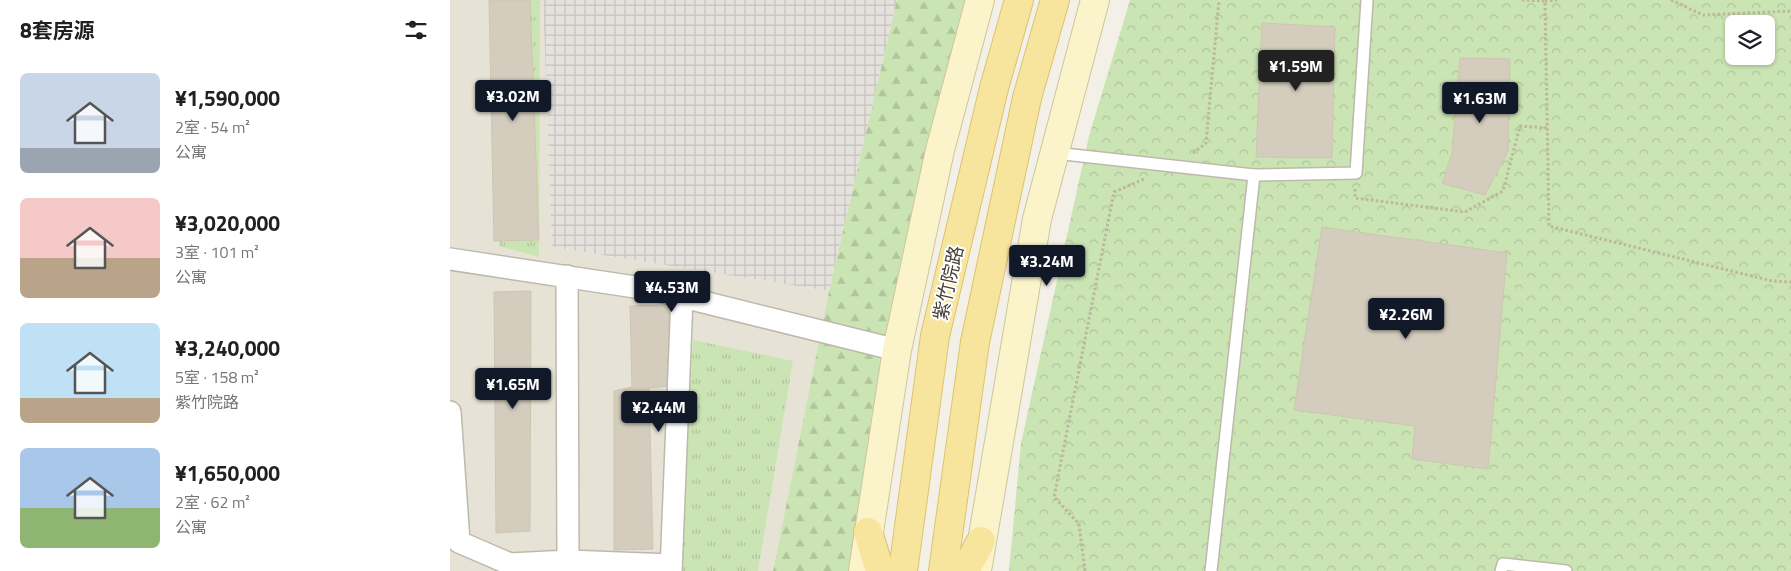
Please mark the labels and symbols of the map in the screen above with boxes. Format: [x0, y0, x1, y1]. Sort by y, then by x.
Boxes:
pin: ¥1.59M [1255, 49, 1337, 92]
pin: ¥3.02M [472, 80, 554, 122]
pin: ¥1.63M [1439, 82, 1521, 124]
street label: 紫竹院路 [925, 243, 970, 323]
pin: ¥3.24M [1006, 244, 1088, 287]
pin: ¥4.53M [631, 270, 713, 313]
pin: ¥2.26M [1365, 298, 1447, 340]
pin: ¥1.65M [472, 368, 554, 410]
pin: ¥2.44M [618, 390, 700, 433]

